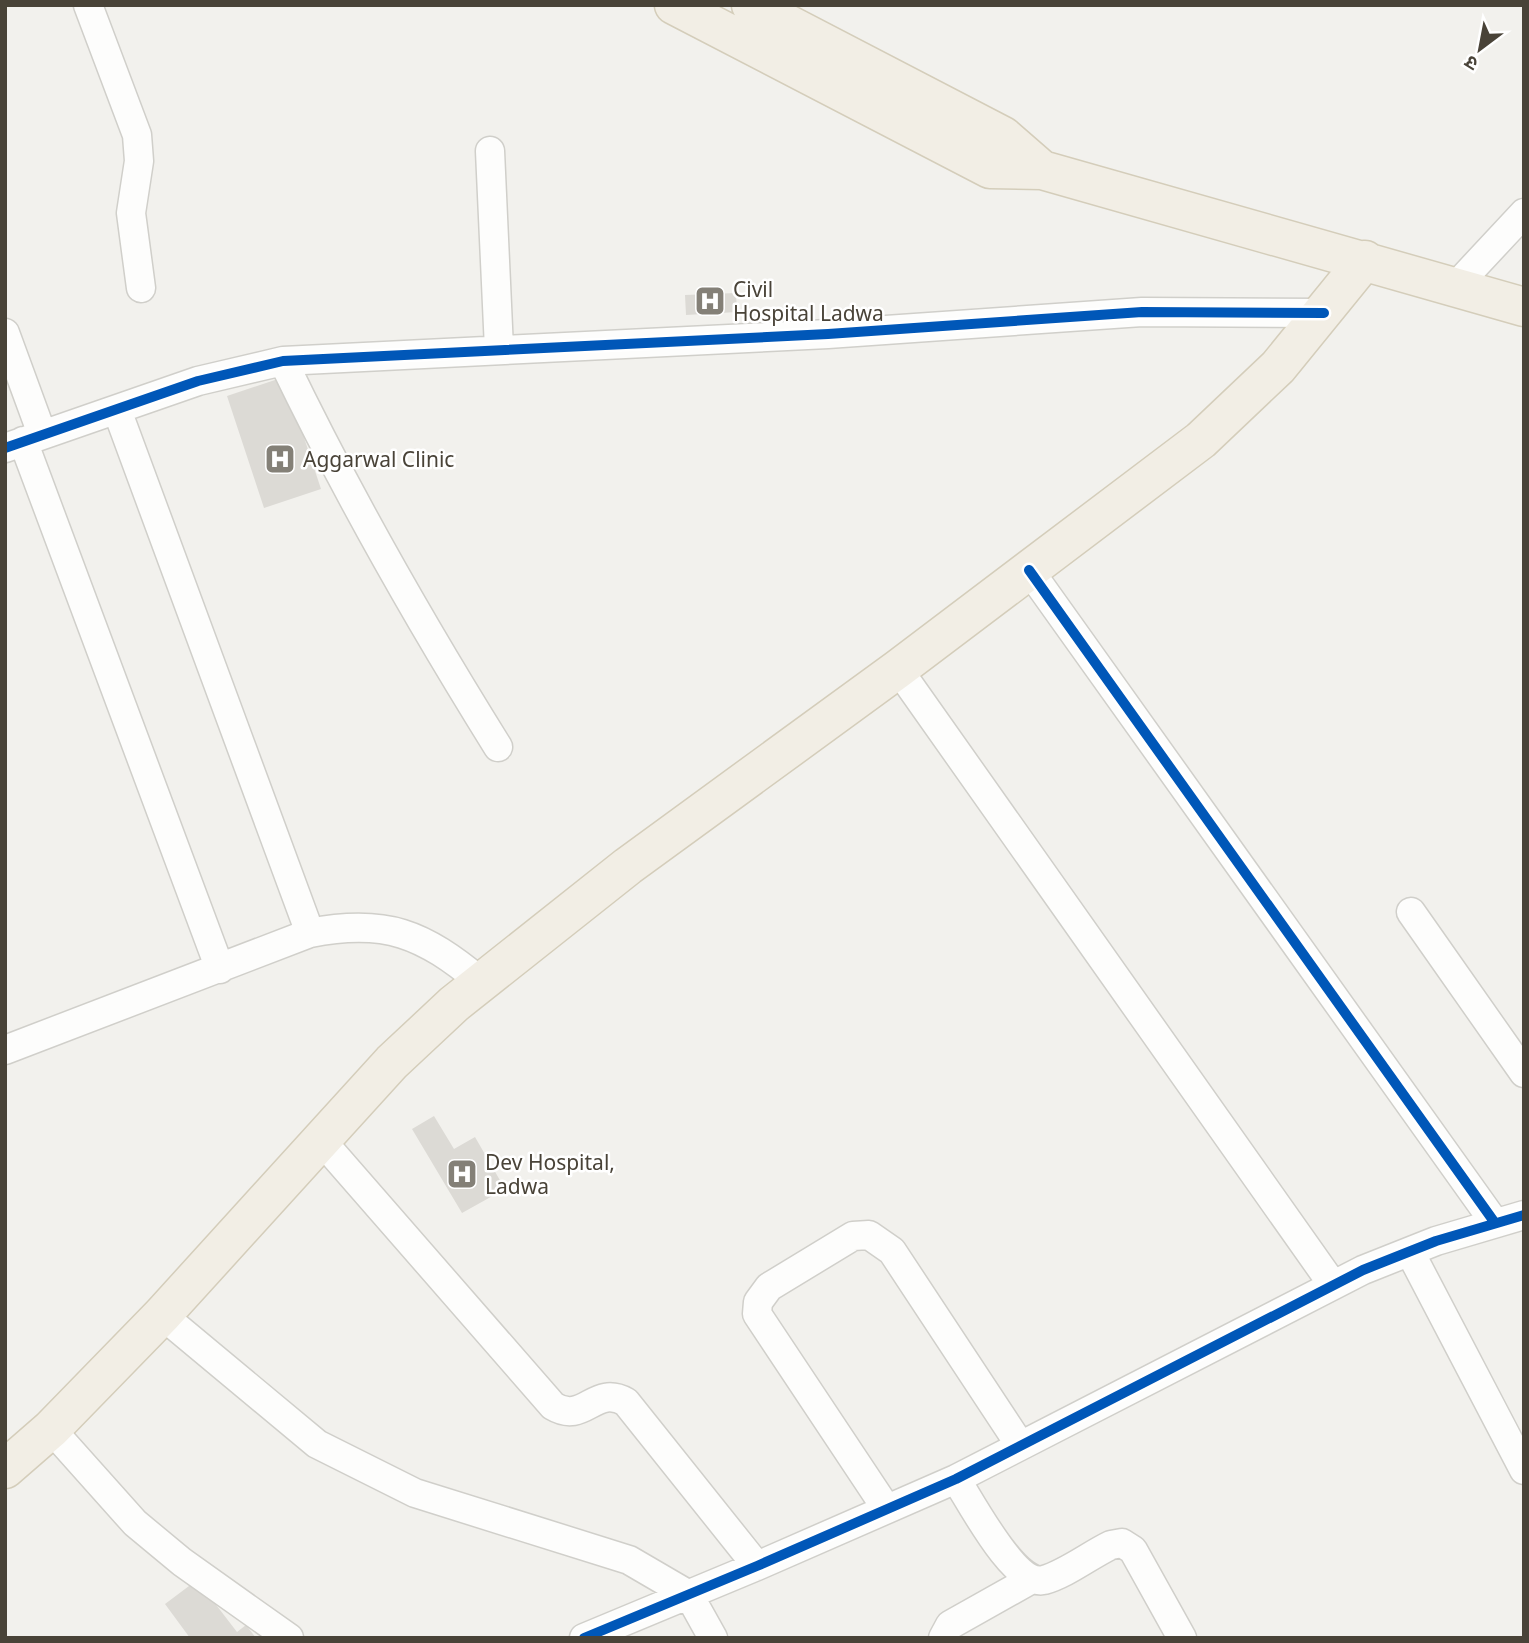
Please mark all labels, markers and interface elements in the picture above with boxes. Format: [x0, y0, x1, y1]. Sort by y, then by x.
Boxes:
north arrow [1445, 14, 1515, 84]
text: उ [1459, 49, 1483, 77]
place label: Civil Hospital Ladwa [733, 275, 884, 327]
hospital icon: Civil Hospital Ladwa [693, 284, 727, 318]
hospital icon: Aggarwal Clinic [263, 442, 297, 476]
place label: Aggarwal Clinic [303, 445, 454, 473]
place label: Dev Hospital, Ladwa [485, 1148, 615, 1200]
hospital icon: Dev Hospital, Ladwa [445, 1157, 479, 1191]

